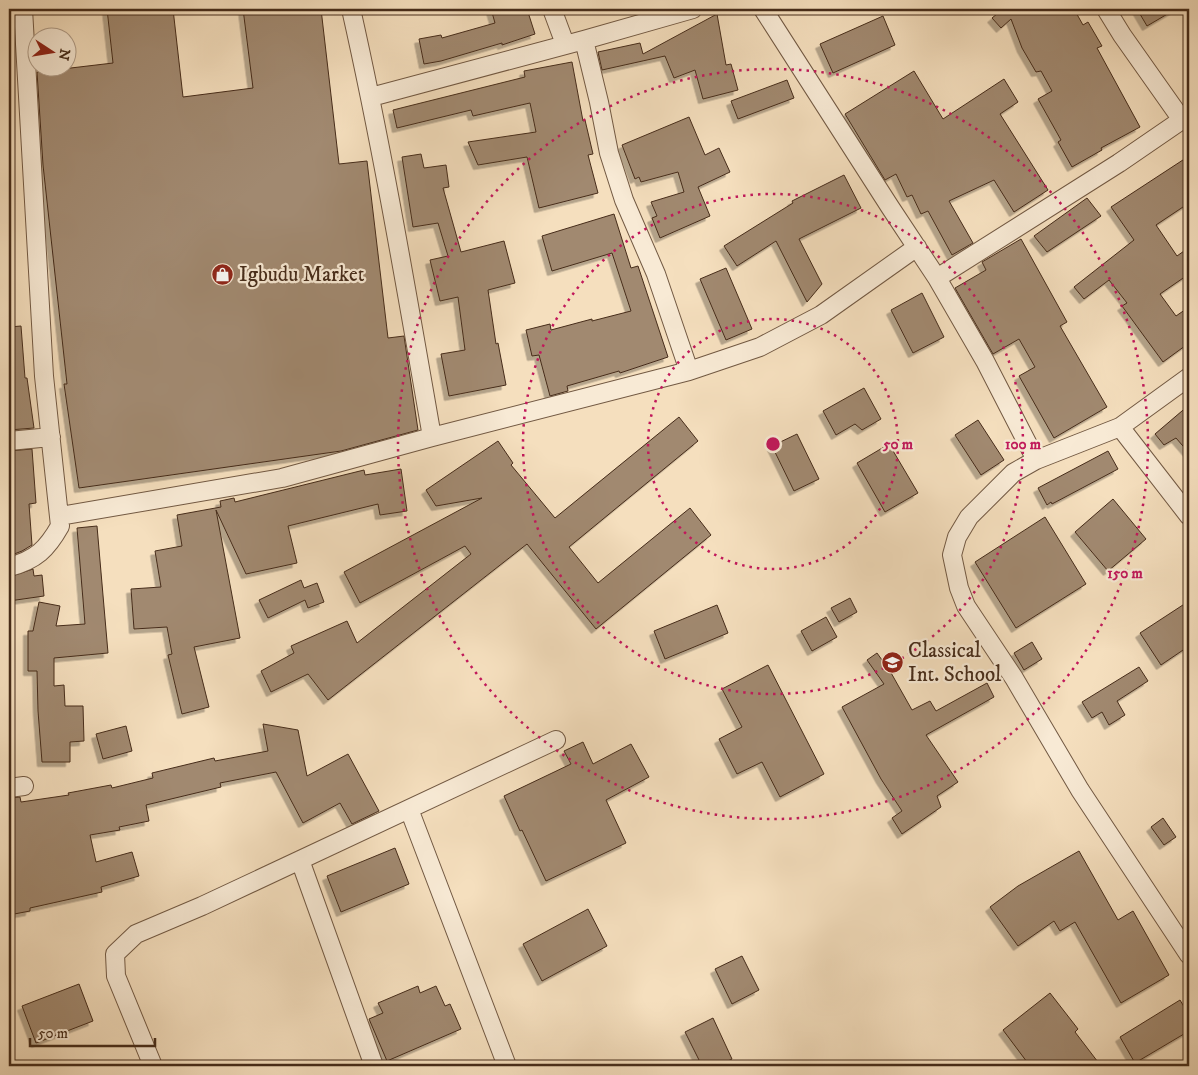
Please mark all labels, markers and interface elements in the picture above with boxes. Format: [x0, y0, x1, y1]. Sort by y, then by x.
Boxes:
north arrow [28, 28, 78, 78]
text: N [54, 47, 74, 62]
shop icon: Igbudu Market [211, 262, 235, 286]
place label: Igbudu Market [239, 262, 365, 288]
centre of rings [764, 435, 782, 453]
text: 50 m [882, 435, 914, 454]
text: 100 m [1005, 435, 1042, 454]
text: 150 m [1107, 564, 1143, 583]
place label: Classical Int. School [908, 638, 1002, 688]
school or university icon: Classical Int. School [880, 650, 904, 674]
scale bar [30, 1015, 155, 1047]
text: 50 m [38, 1024, 68, 1043]

